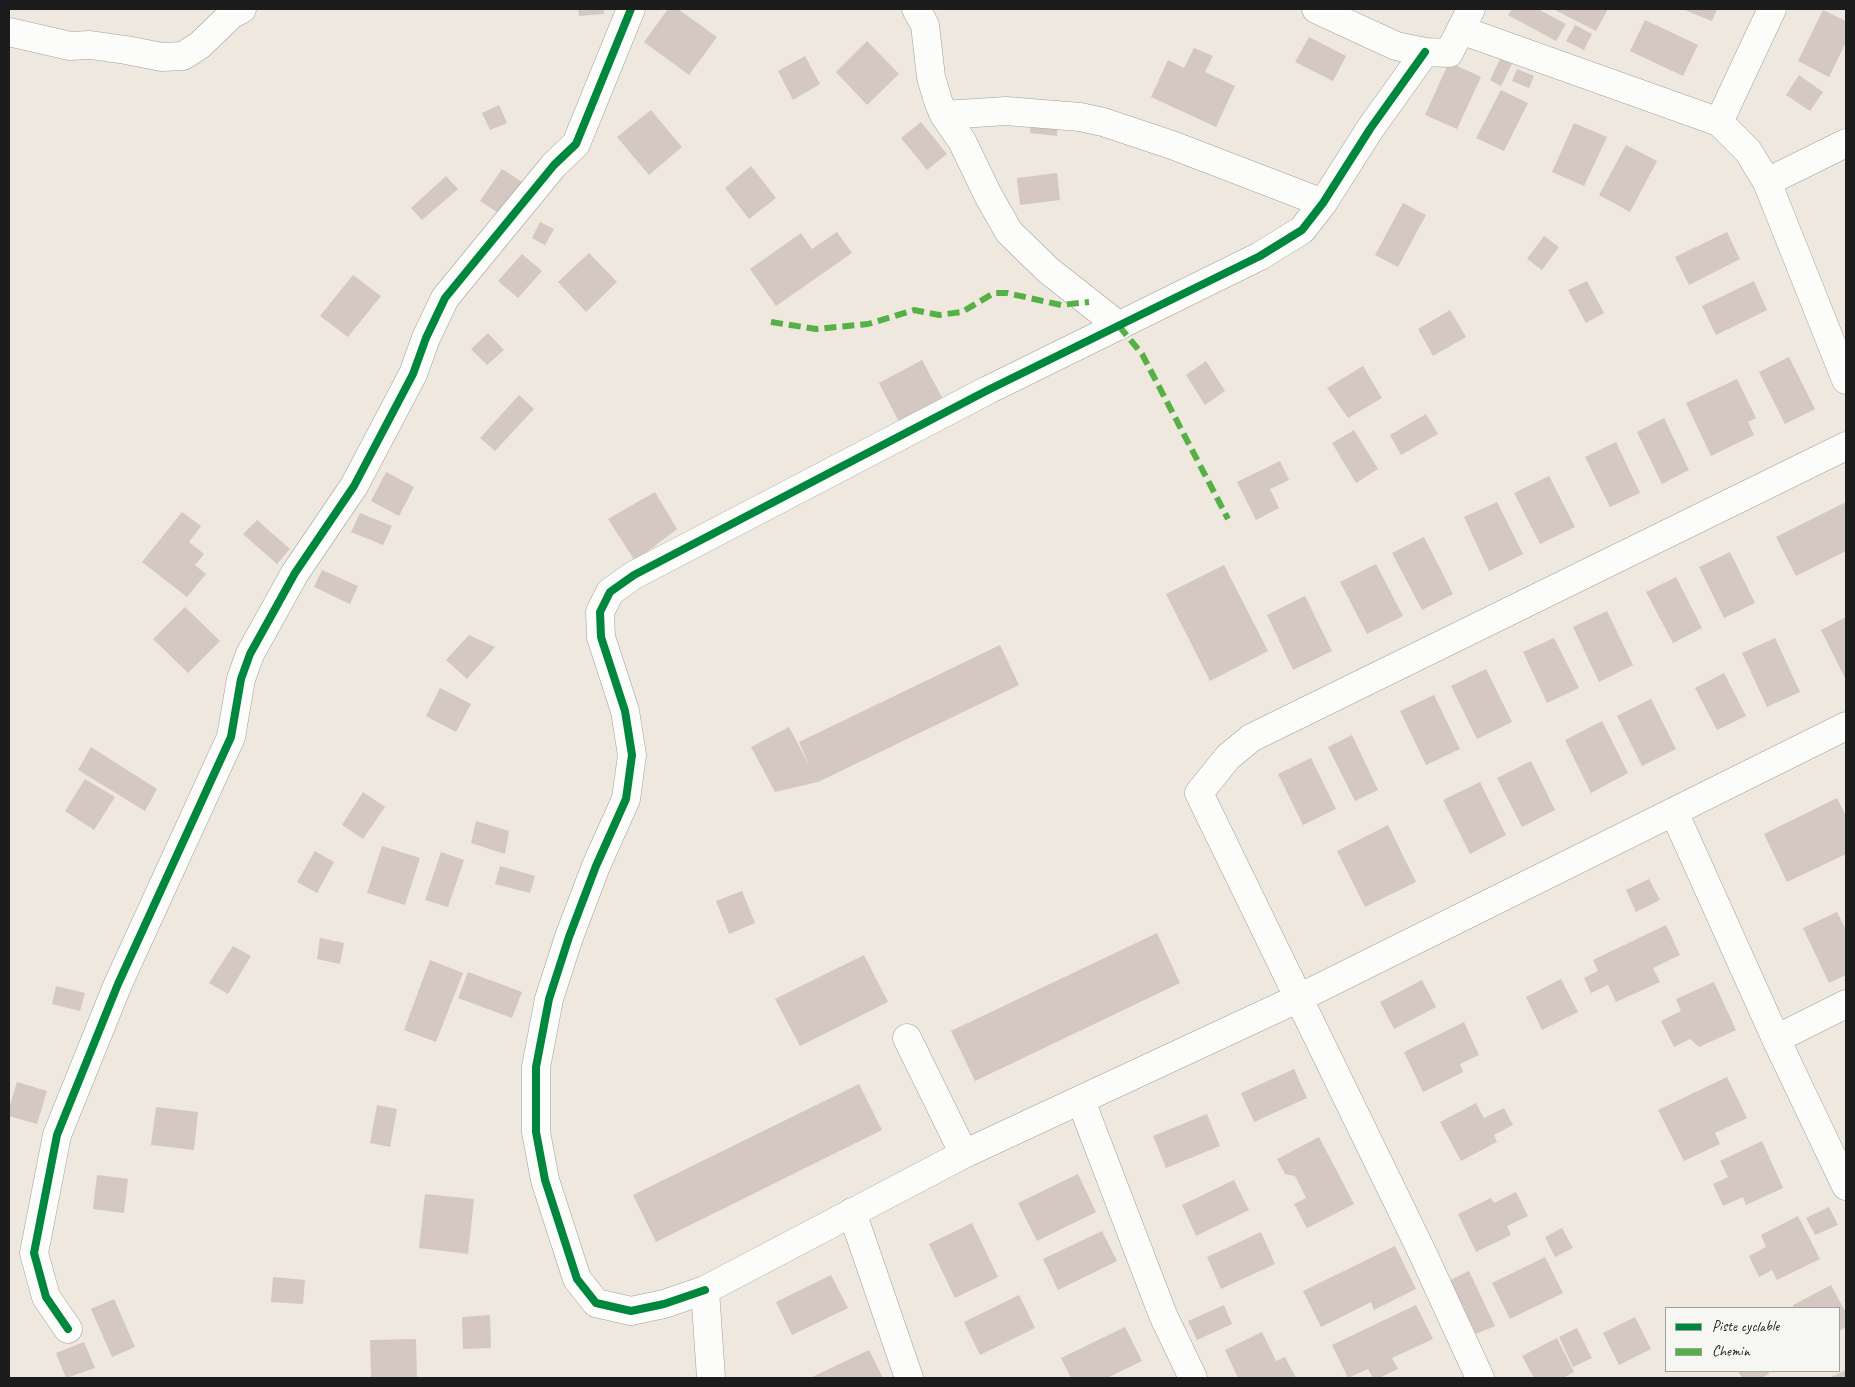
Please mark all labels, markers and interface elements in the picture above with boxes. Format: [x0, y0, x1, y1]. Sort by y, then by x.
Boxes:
legend [1665, 1307, 1840, 1372]
text: Piste cyclable [1712, 1317, 1779, 1336]
text: Chemin [1712, 1342, 1750, 1361]

